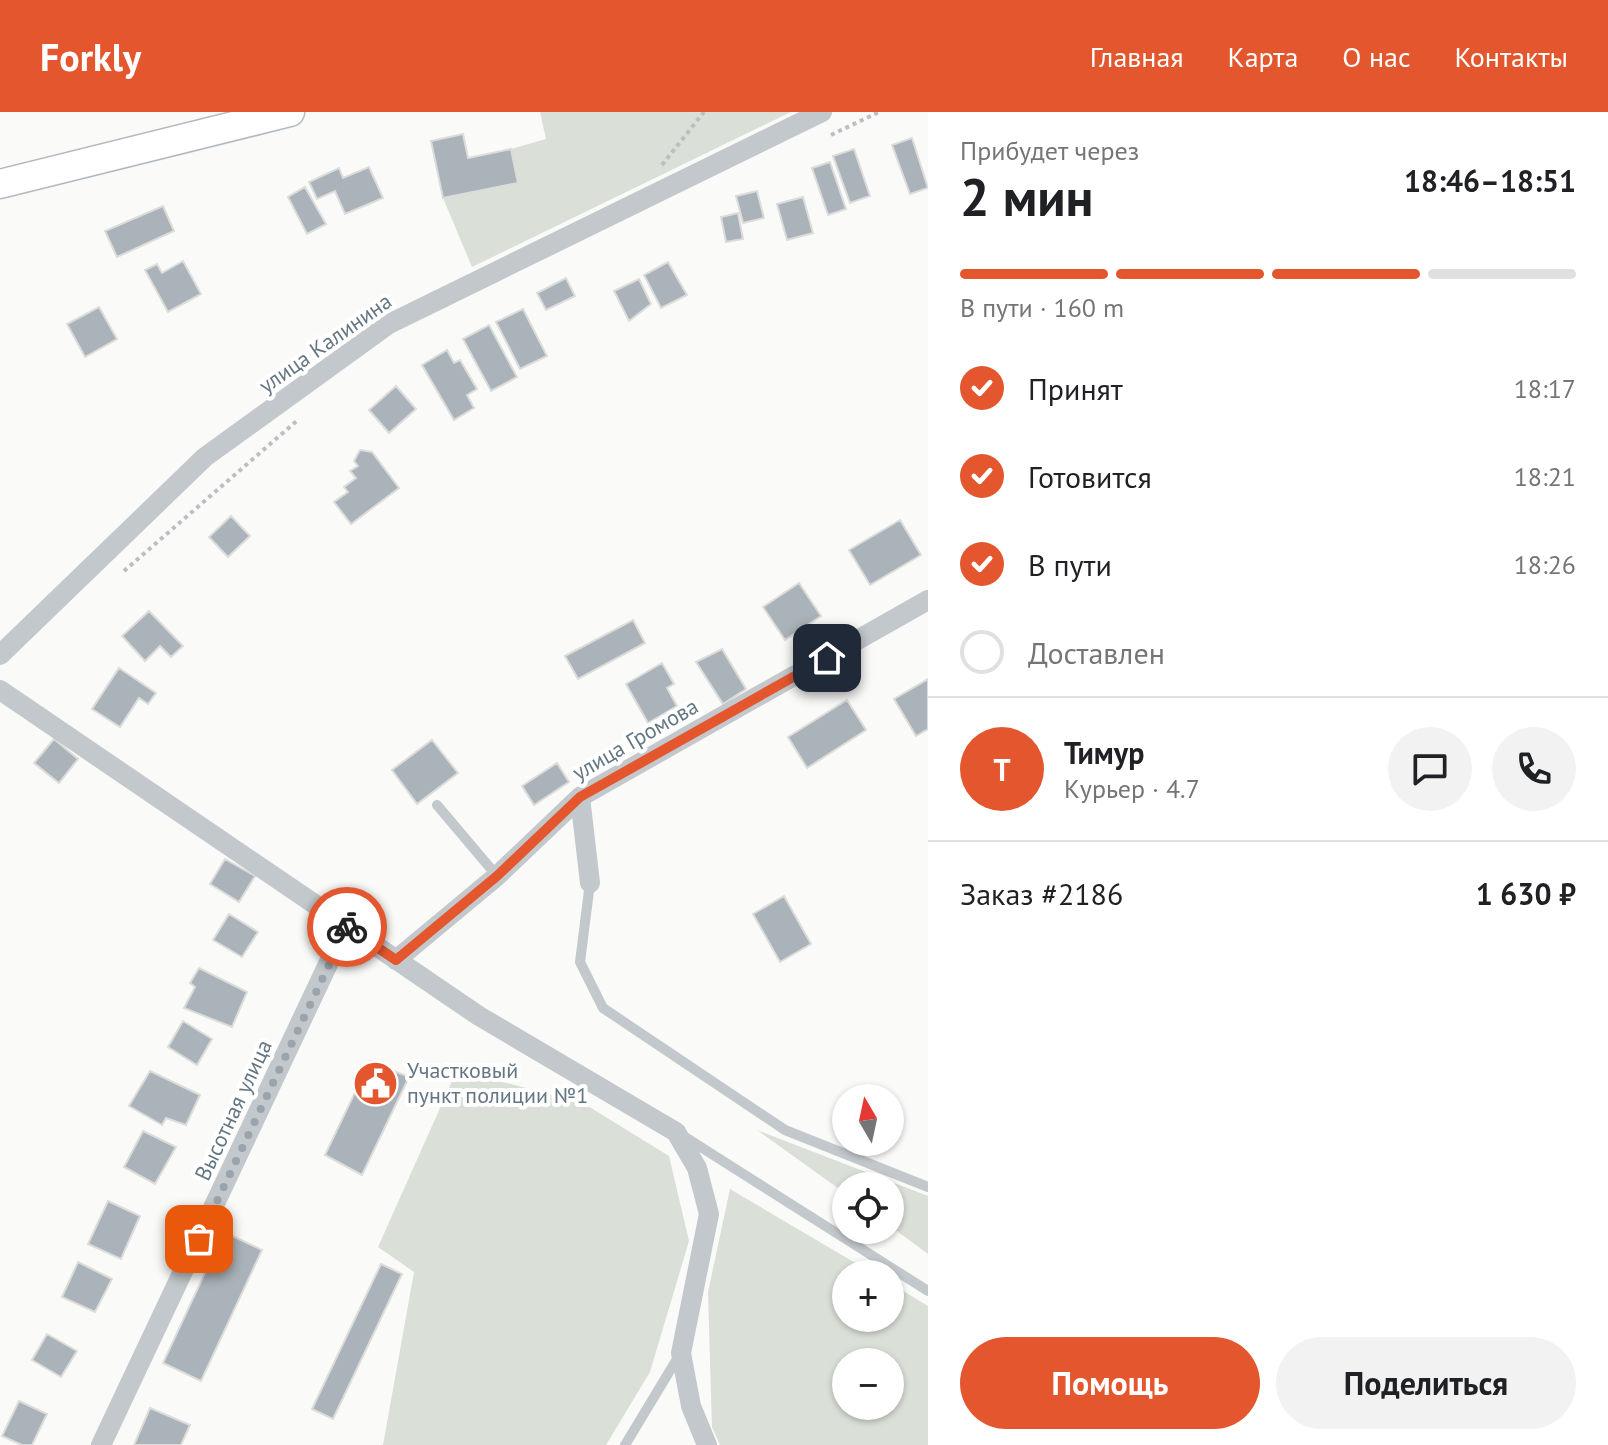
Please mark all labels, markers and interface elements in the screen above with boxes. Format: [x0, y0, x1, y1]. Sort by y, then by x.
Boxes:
text: Forkly [40, 32, 141, 81]
text: Главная [1090, 38, 1184, 75]
text: Карта [1228, 38, 1298, 75]
text: О нас [1342, 38, 1411, 75]
text: Контакты [1455, 38, 1568, 75]
text: Прибудет через [960, 134, 1139, 167]
text: 18:46–18:51 [1404, 161, 1576, 200]
text: 2 мин [960, 163, 1094, 230]
street label: улица Калинина [253, 287, 397, 399]
text: В пути · 160 m [960, 291, 1124, 324]
icon: check [960, 366, 1004, 410]
text: Принят [1028, 369, 1123, 408]
text: 18:17 [1514, 372, 1576, 405]
icon: check [960, 454, 1004, 498]
text: Готовится [1028, 457, 1152, 496]
text: 18:21 [1514, 460, 1576, 493]
icon: check [960, 542, 1004, 586]
text: В пути [1028, 545, 1112, 584]
text: 18:26 [1514, 548, 1576, 581]
pin [793, 624, 861, 692]
text: Доставлен [1028, 633, 1165, 672]
icon: home [805, 636, 849, 680]
street label: улица Громова [567, 692, 703, 786]
button: chat [1388, 727, 1472, 811]
button: phone [1492, 727, 1576, 811]
text: Тимур [1064, 733, 1144, 772]
text: Т [993, 750, 1011, 789]
text: Курьер · 4.7 [1064, 772, 1200, 805]
text: Заказ #2186 [960, 874, 1123, 913]
text: 1 630 ₽ [1476, 874, 1576, 913]
courier [307, 887, 387, 967]
icon: bike [325, 905, 369, 949]
street label: Высотная улица [188, 1035, 278, 1185]
place label: Участковый пункт полиции №1 [407, 1056, 588, 1109]
public building icon: Участковый пункт полиции №1 [352, 1059, 400, 1107]
north arrow [832, 1084, 904, 1156]
map controls [832, 1084, 904, 1420]
button: locate [832, 1172, 904, 1244]
pin [165, 1205, 233, 1273]
icon: bag [177, 1217, 221, 1261]
button: + [832, 1260, 904, 1332]
button: Помощь [960, 1337, 1260, 1429]
button: Поделиться [1276, 1337, 1576, 1429]
button: − [832, 1348, 904, 1420]

